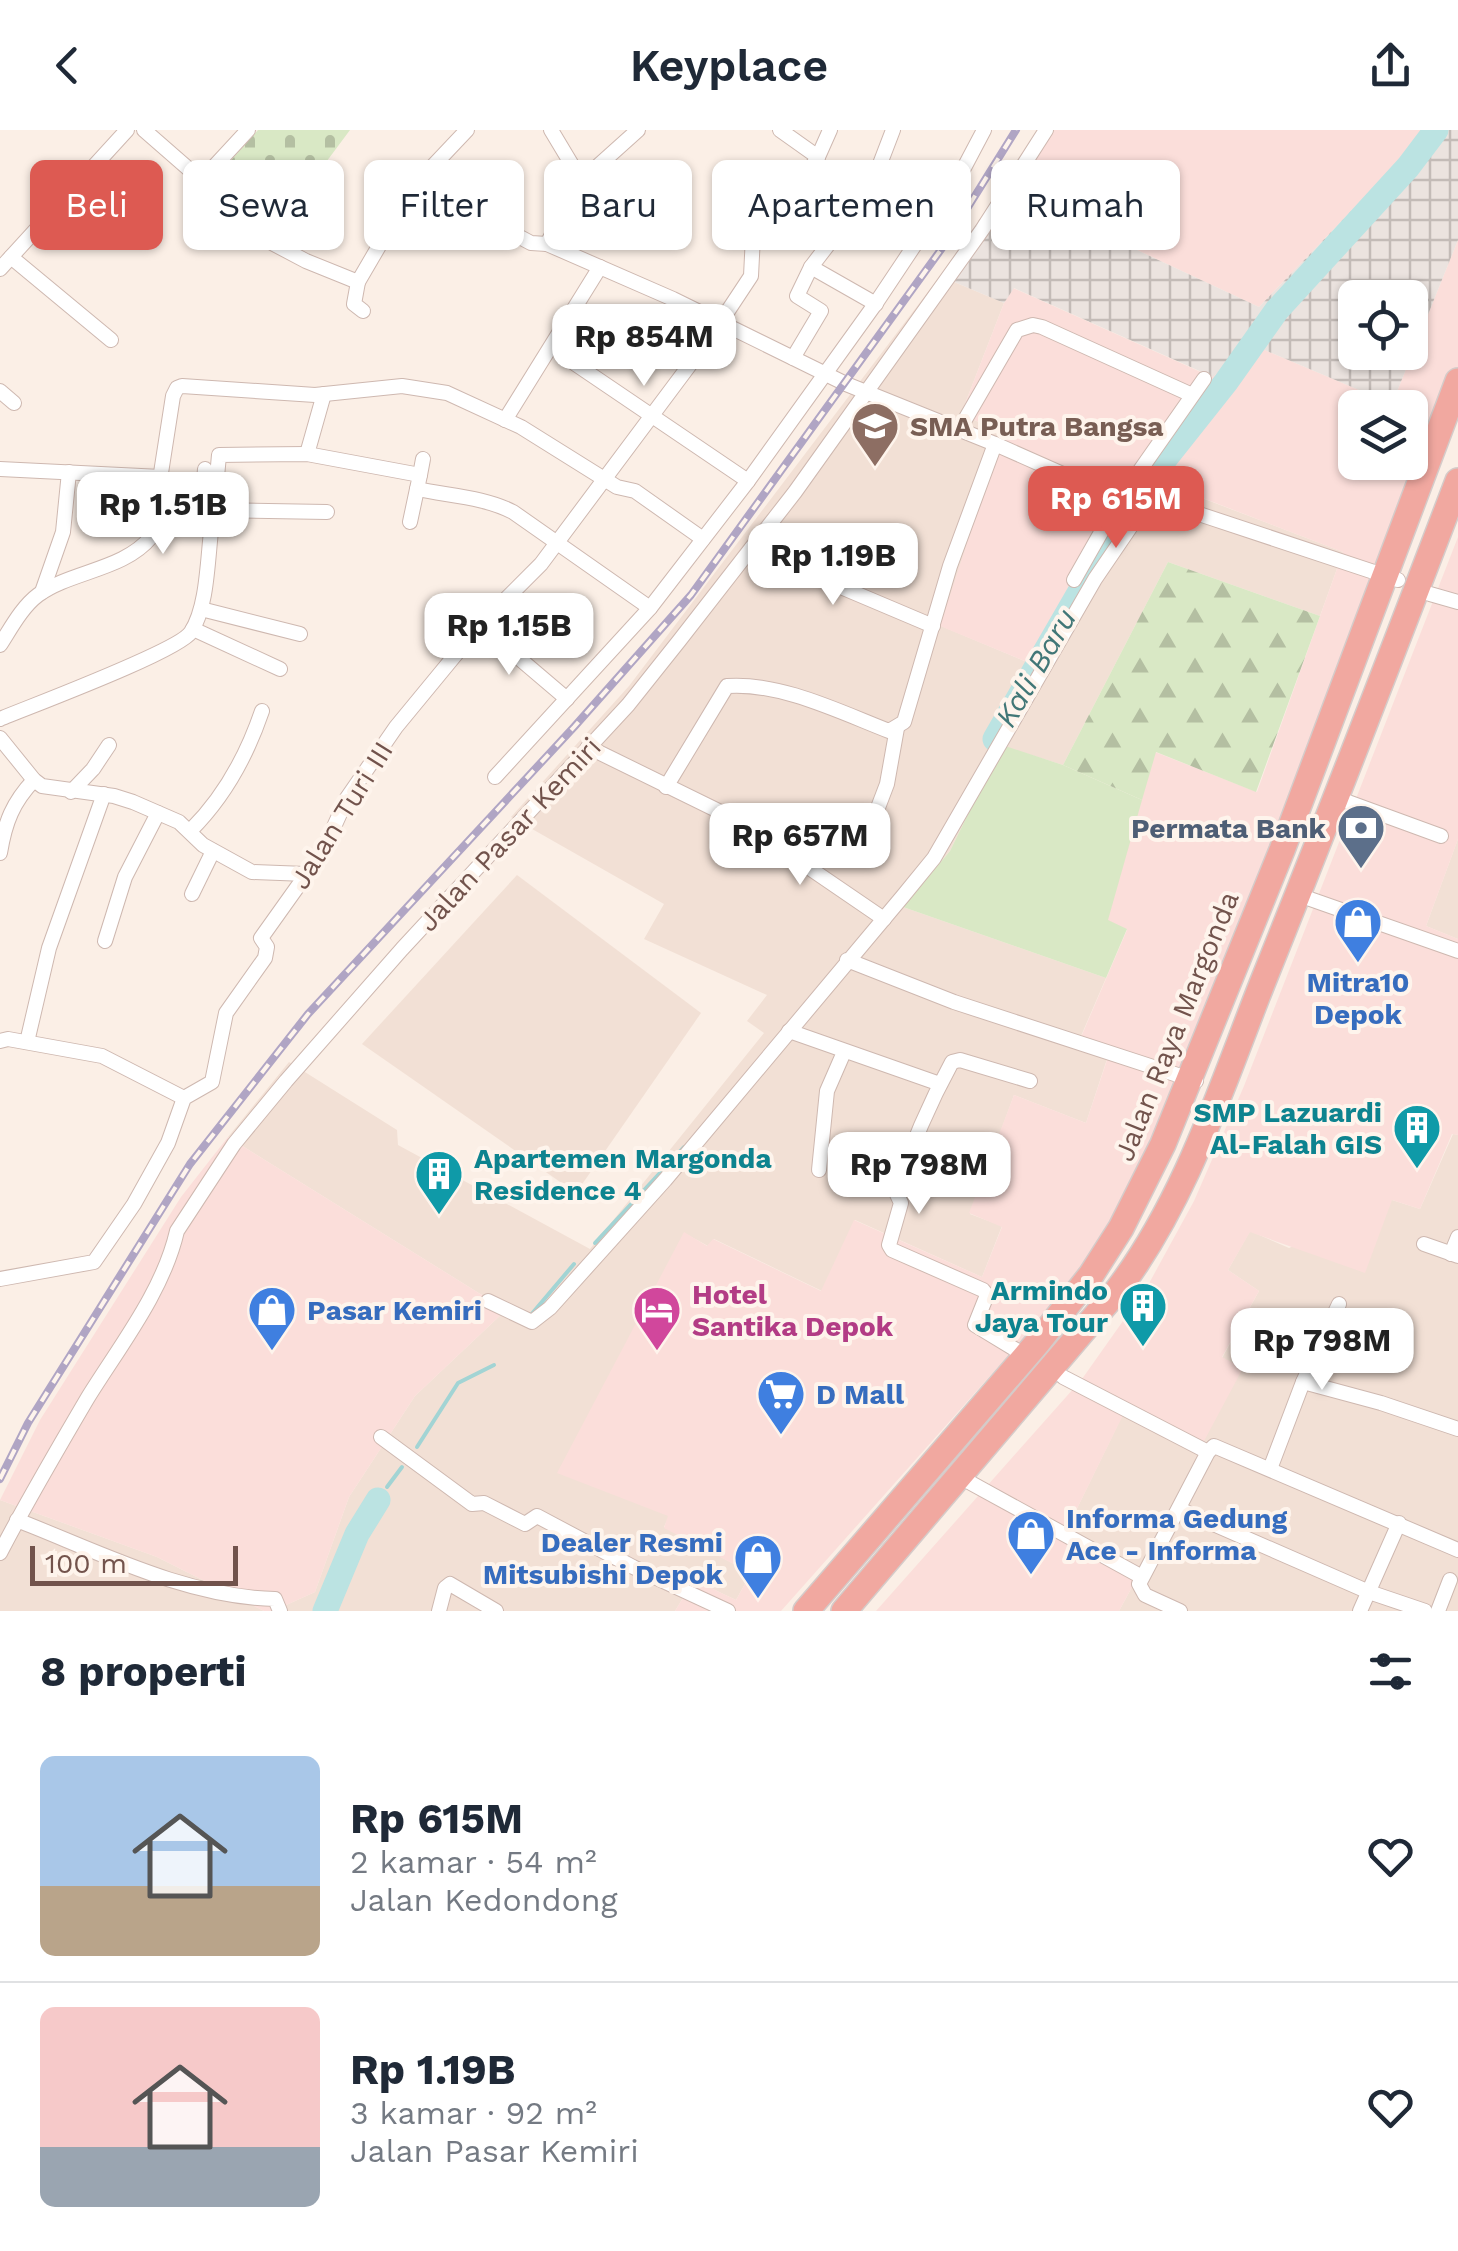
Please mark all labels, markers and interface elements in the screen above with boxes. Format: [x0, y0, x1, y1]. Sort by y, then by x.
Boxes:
icon: back [40, 38, 95, 93]
icon: share [1363, 38, 1418, 93]
text: Keyplace [630, 39, 828, 92]
chip: Beli [30, 160, 163, 250]
chip: Sewa [183, 160, 344, 250]
chip: Filter [364, 160, 524, 250]
chip: Baru [544, 160, 692, 250]
chip: Apartemen [712, 160, 971, 250]
chip: Rumah [991, 160, 1180, 250]
map controls [1338, 280, 1428, 480]
button: locate [1338, 280, 1428, 370]
pin: Rp 854M [552, 304, 736, 389]
text: Rp 854M [574, 317, 714, 355]
button: layers [1338, 390, 1428, 480]
school or university icon: SMA Putra Bangsa [849, 400, 901, 468]
place label: SMA Putra Bangsa [910, 410, 1164, 443]
pin: Rp 615M [1024, 466, 1208, 551]
pin: Rp 1.51B [60, 472, 266, 557]
text: Rp 615M [1050, 479, 1182, 517]
text: Rp 1.51B [99, 485, 227, 523]
pin: Rp 1.19B [730, 523, 936, 608]
text: Rp 1.19B [770, 536, 896, 574]
pin: Rp 1.15B [406, 593, 612, 678]
water label: Kali Baru [988, 602, 1083, 733]
text: Rp 1.15B [446, 606, 572, 644]
street label: Jalan Pasar Kemiri [411, 731, 608, 938]
street label: Jalan Turi III [283, 736, 400, 895]
bank icon: Permata Bank [1335, 802, 1387, 870]
pin: Rp 657M [708, 803, 892, 888]
place label: Permata Bank [1131, 812, 1327, 845]
text: Rp 657M [731, 816, 869, 854]
street label: Jalan Raya Margonda [1107, 886, 1246, 1166]
shop icon: Mitra10 Depok [1332, 896, 1384, 964]
place label: Mitra10 Depok [1306, 966, 1410, 1031]
place label: SMP Lazuardi Al-Falah GIS [1193, 1096, 1382, 1161]
building icon: SMP Lazuardi Al-Falah GIS [1391, 1102, 1443, 1170]
pin: Rp 798M [827, 1132, 1011, 1217]
place label: Apartemen Margonda Residence 4 [474, 1142, 772, 1207]
text: Rp 798M [850, 1145, 988, 1183]
building icon: Apartemen Margonda Residence 4 [413, 1148, 465, 1216]
place label: Armindo Jaya Tour [975, 1274, 1108, 1339]
place label: Hotel Santika Depok [692, 1278, 894, 1343]
building icon: Armindo Jaya Tour [1117, 1280, 1169, 1348]
shop icon: Pasar Kemiri [246, 1284, 298, 1352]
hotel icon: Hotel Santika Depok [631, 1284, 683, 1352]
place label: Pasar Kemiri [307, 1294, 482, 1327]
pin: Rp 798M [1230, 1308, 1414, 1393]
text: Rp 798M [1253, 1321, 1391, 1359]
supermarket icon: D Mall [755, 1368, 807, 1436]
place label: D Mall [816, 1378, 905, 1411]
place label: Informa Gedung Ace - Informa [1066, 1502, 1287, 1567]
shop icon: Informa Gedung Ace - Informa [1005, 1508, 1057, 1576]
place label: Dealer Resmi Mitsubishi Depok [483, 1526, 724, 1591]
shop icon: Dealer Resmi Mitsubishi Depok [732, 1532, 784, 1600]
scale bar [30, 1541, 238, 1586]
text: 100 m [45, 1547, 127, 1580]
icon: filters [1363, 1644, 1418, 1699]
text: 8 properti [40, 1647, 246, 1696]
text: Rp 615M [350, 1794, 523, 1843]
icon: home [120, 1796, 240, 1916]
icon: heart [1363, 1829, 1418, 1884]
text: 2 kamar · 54 m² [350, 1843, 597, 1881]
text: Jalan Kedondong [350, 1881, 618, 1919]
text: Rp 1.19B [350, 2045, 516, 2094]
icon: home [120, 2047, 240, 2167]
icon: heart [1363, 2080, 1418, 2135]
text: 3 kamar · 92 m² [350, 2094, 597, 2132]
text: Jalan Pasar Kemiri [350, 2132, 639, 2170]

